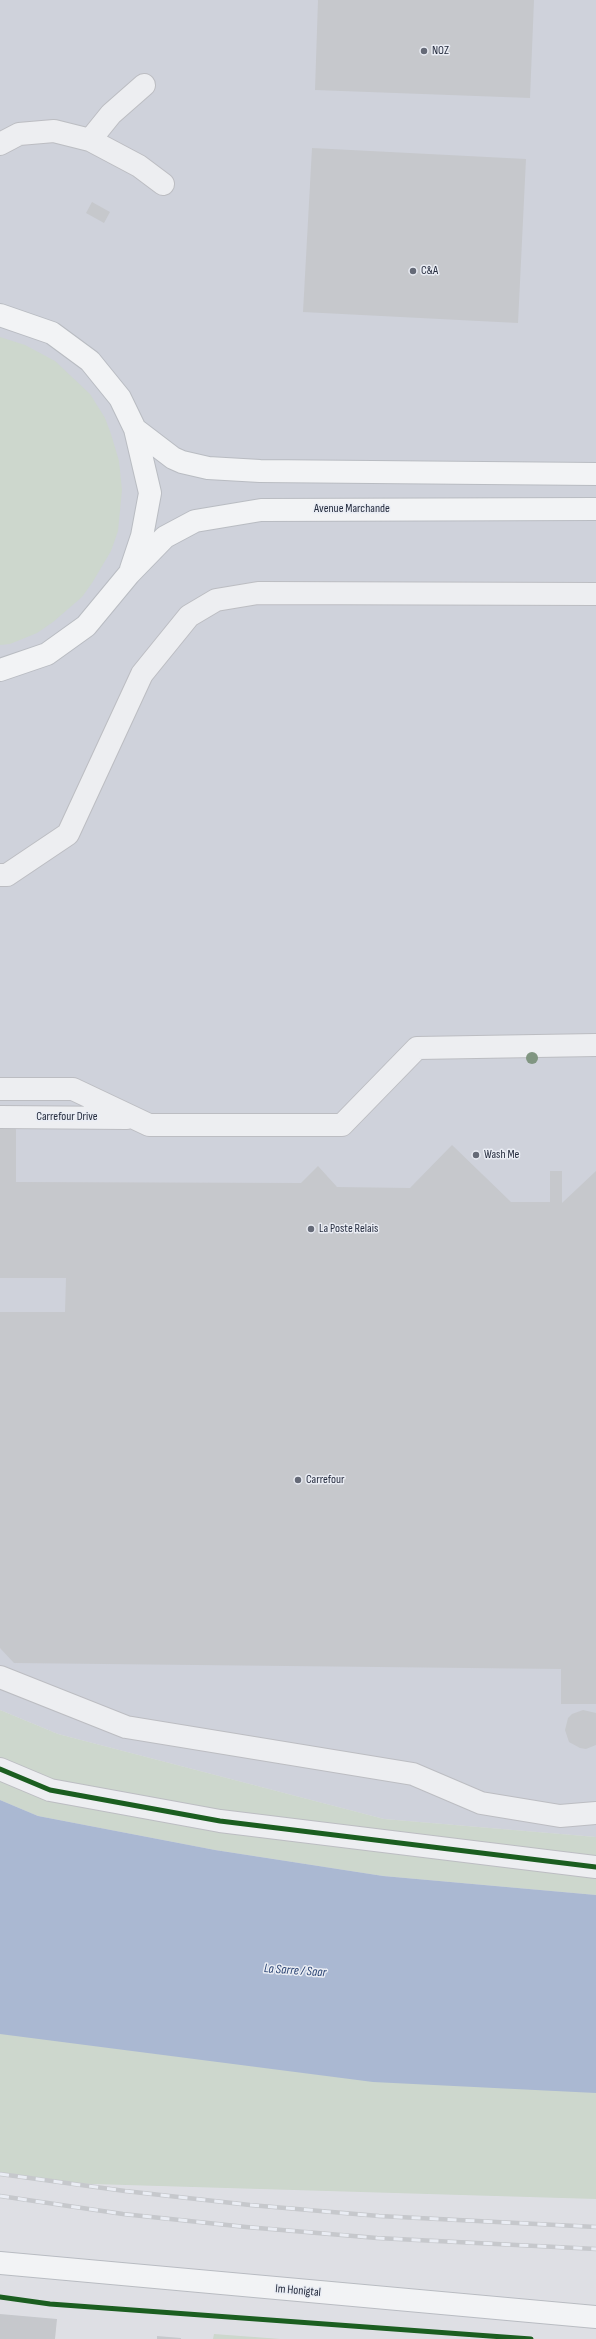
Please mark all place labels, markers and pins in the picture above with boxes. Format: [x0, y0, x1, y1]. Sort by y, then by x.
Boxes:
place label: NOZ [432, 44, 449, 58]
marker: NOZ [419, 46, 429, 56]
place label: C&A [421, 264, 438, 278]
marker: C&A [408, 266, 418, 276]
place label: Wash Me [484, 1148, 519, 1162]
marker: Wash Me [471, 1150, 481, 1160]
place label: La Poste Relais [319, 1222, 378, 1236]
marker: La Poste Relais [306, 1224, 316, 1234]
place label: Carrefour [306, 1473, 344, 1487]
marker: Carrefour [293, 1475, 303, 1485]

